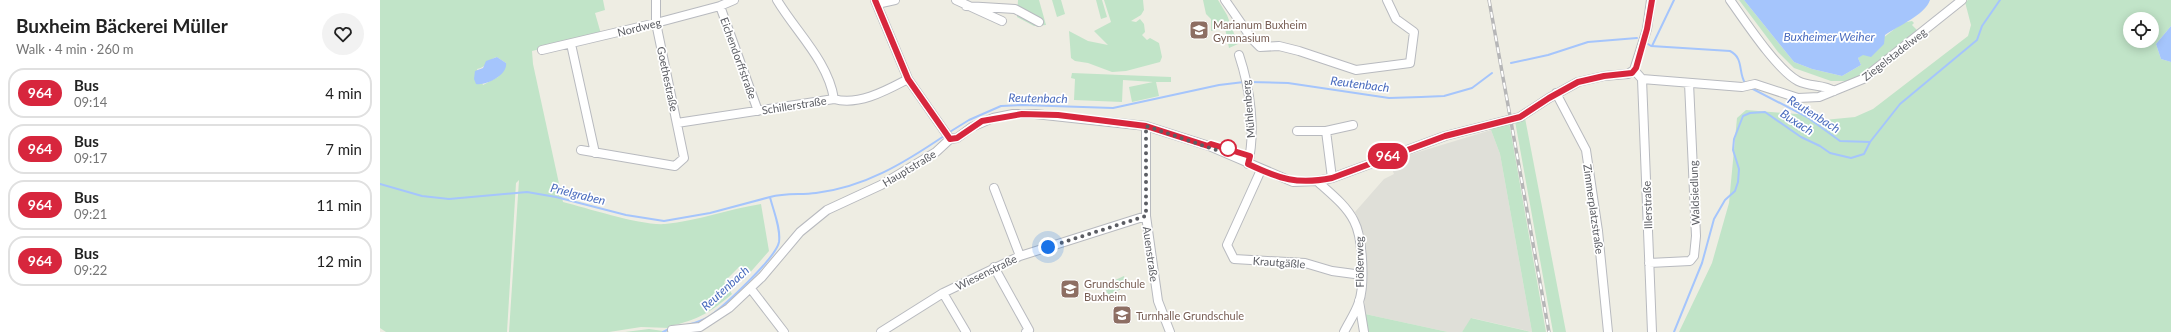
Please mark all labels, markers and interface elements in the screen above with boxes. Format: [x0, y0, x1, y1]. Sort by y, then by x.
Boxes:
map controls [2123, 12, 2159, 48]
button: locate [2123, 12, 2159, 48]
button: heart [322, 13, 364, 55]
text: Buxheim Bäckerei Müller [16, 14, 228, 37]
street label: Nordweg [616, 15, 662, 39]
street label: Eichendorffstraße [718, 15, 760, 101]
place label: Marianum Buxheim Gymnasium [1213, 18, 1307, 44]
school or university icon: Marianum Buxheim Gymnasium [1188, 19, 1210, 41]
street label: Ziegelstadelweg [1859, 25, 1929, 83]
water label: Buxheimer Weiher [1783, 29, 1875, 44]
text: Walk · 4 min · 260 m [16, 41, 134, 57]
street label: Goethestraße [655, 45, 681, 113]
water label: Reutenbach [1330, 73, 1390, 95]
text: Bus [74, 76, 99, 94]
street label: Mühlenberg [1239, 79, 1257, 139]
text: 964 [28, 84, 52, 101]
text: 4 min [325, 84, 362, 102]
water label: Reutenbach [1008, 90, 1068, 106]
water label: Reutenbach [1785, 92, 1843, 136]
street label: Schillerstraße [761, 93, 827, 117]
text: 09:14 [74, 94, 107, 110]
water label: Buxach [1778, 106, 1816, 138]
text: Bus [74, 132, 99, 150]
unlabelled marker [1219, 139, 1237, 157]
text: 964 [28, 140, 52, 157]
text: 7 min [325, 140, 362, 158]
line badge: 964 [1365, 143, 1411, 169]
street label: Hauptstraße [880, 147, 938, 189]
text: 964 [1376, 147, 1400, 164]
text: 09:17 [74, 150, 107, 166]
street label: Waldsiedlung [1686, 160, 1702, 226]
street label: Zimmerplatzstraße [1581, 163, 1607, 255]
water label: Prielgraben [549, 180, 607, 208]
street label: Illerstraße [1640, 180, 1654, 229]
text: Bus [74, 188, 99, 206]
text: 964 [28, 196, 52, 213]
text: 11 min [316, 196, 362, 214]
text: 09:21 [74, 206, 107, 222]
street label: Auenstraße [1141, 226, 1161, 283]
street label: Flößerweg [1352, 236, 1366, 288]
your location [1038, 237, 1058, 257]
text: Bus [74, 244, 99, 262]
street label: Wiesenstraße [953, 251, 1019, 292]
text: 964 [28, 252, 52, 269]
text: 12 min [316, 252, 362, 270]
street label: Krautgäßle [1252, 254, 1306, 270]
text: 09:22 [74, 262, 107, 278]
water label: Reutenbach [698, 263, 752, 313]
place label: Grundschule Buxheim [1084, 277, 1145, 303]
school or university icon: Grundschule Buxheim [1059, 278, 1081, 300]
school or university icon: Turnhalle Grundschule [1111, 304, 1133, 326]
place label: Turnhalle Grundschule [1136, 309, 1244, 322]

